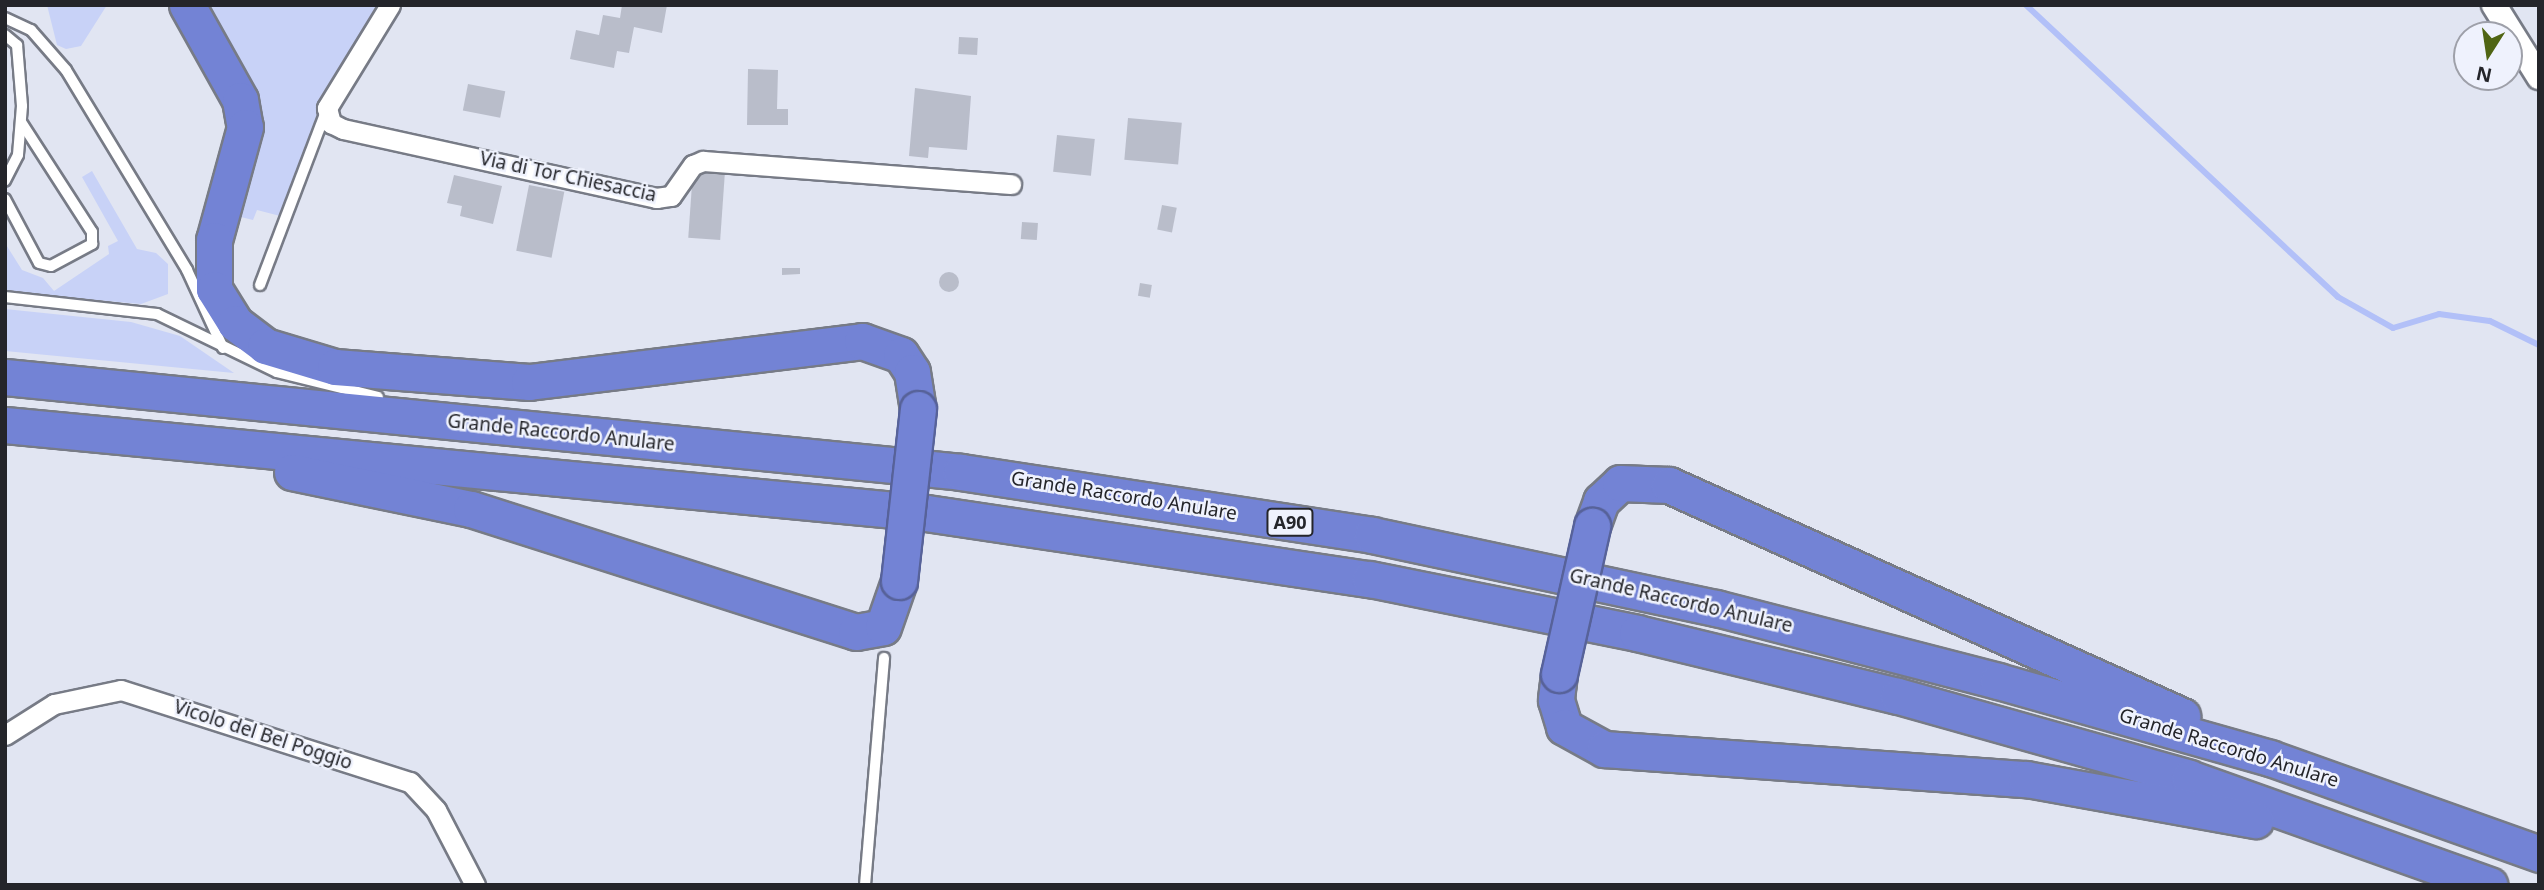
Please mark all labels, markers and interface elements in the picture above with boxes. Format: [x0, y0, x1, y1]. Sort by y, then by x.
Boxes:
north arrow [2453, 21, 2523, 91]
text: N [2474, 60, 2494, 89]
street label: Via di Tor Chiesaccia [478, 147, 658, 207]
street label: Grande Raccordo Anulare [446, 410, 676, 456]
street label: Grande Raccordo Anulare [1010, 467, 1238, 525]
road number: A90 [1266, 508, 1314, 536]
street label: Grande Raccordo Anulare [1567, 564, 1795, 638]
street label: Vicolo del Bel Poggio [171, 695, 355, 775]
street label: Grande Raccordo Anulare [2117, 704, 2341, 792]

